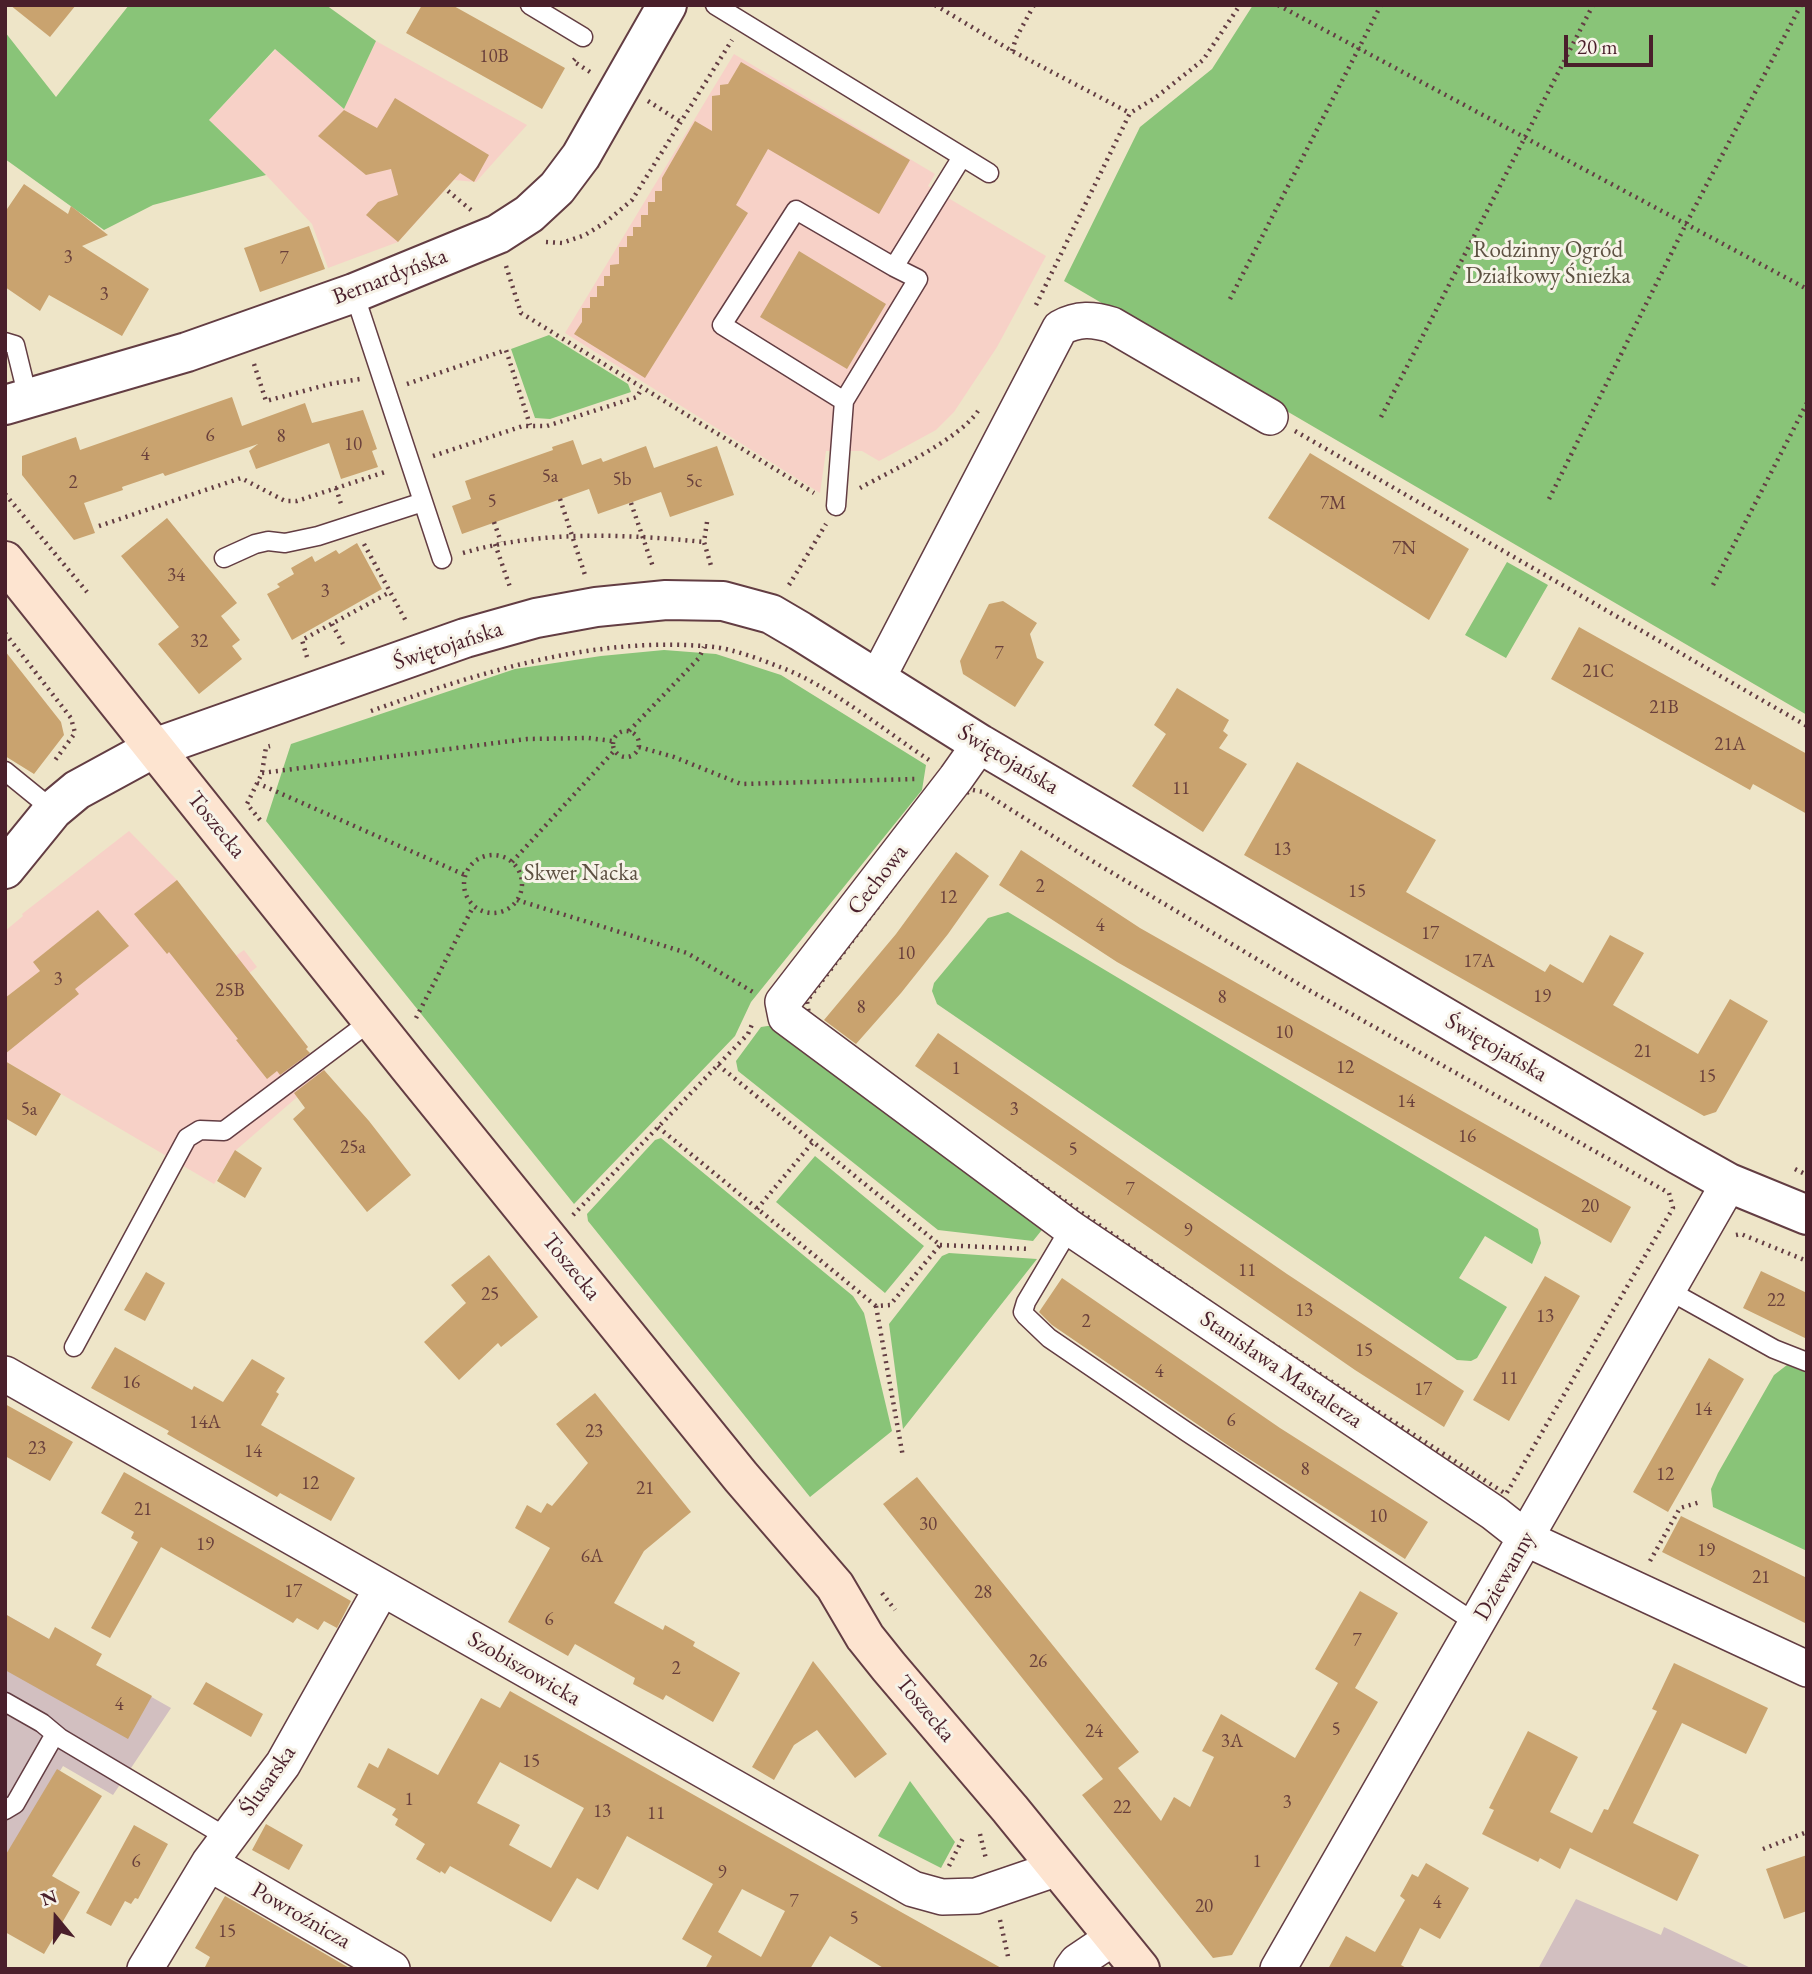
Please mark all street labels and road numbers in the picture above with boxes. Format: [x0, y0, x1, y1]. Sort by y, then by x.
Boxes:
street label: Bernardyńska [329, 243, 451, 311]
street label: Świętojańska [390, 615, 506, 677]
street label: Świętojańska [952, 719, 1064, 801]
street label: Toszecka [181, 786, 251, 864]
street label: Cechowa [842, 839, 914, 921]
street label: Świętojańska [1440, 1008, 1552, 1088]
street label: Toszecka [536, 1228, 606, 1306]
street label: Stanisława Mastalerza [1195, 1305, 1367, 1435]
street label: Dziewanny [1468, 1526, 1542, 1626]
street label: Szobiszowicka [463, 1626, 585, 1712]
street label: Toszecka [889, 1670, 961, 1748]
street label: Ślusarska [234, 1740, 302, 1822]
street label: Powroźnicza [246, 1877, 356, 1955]

